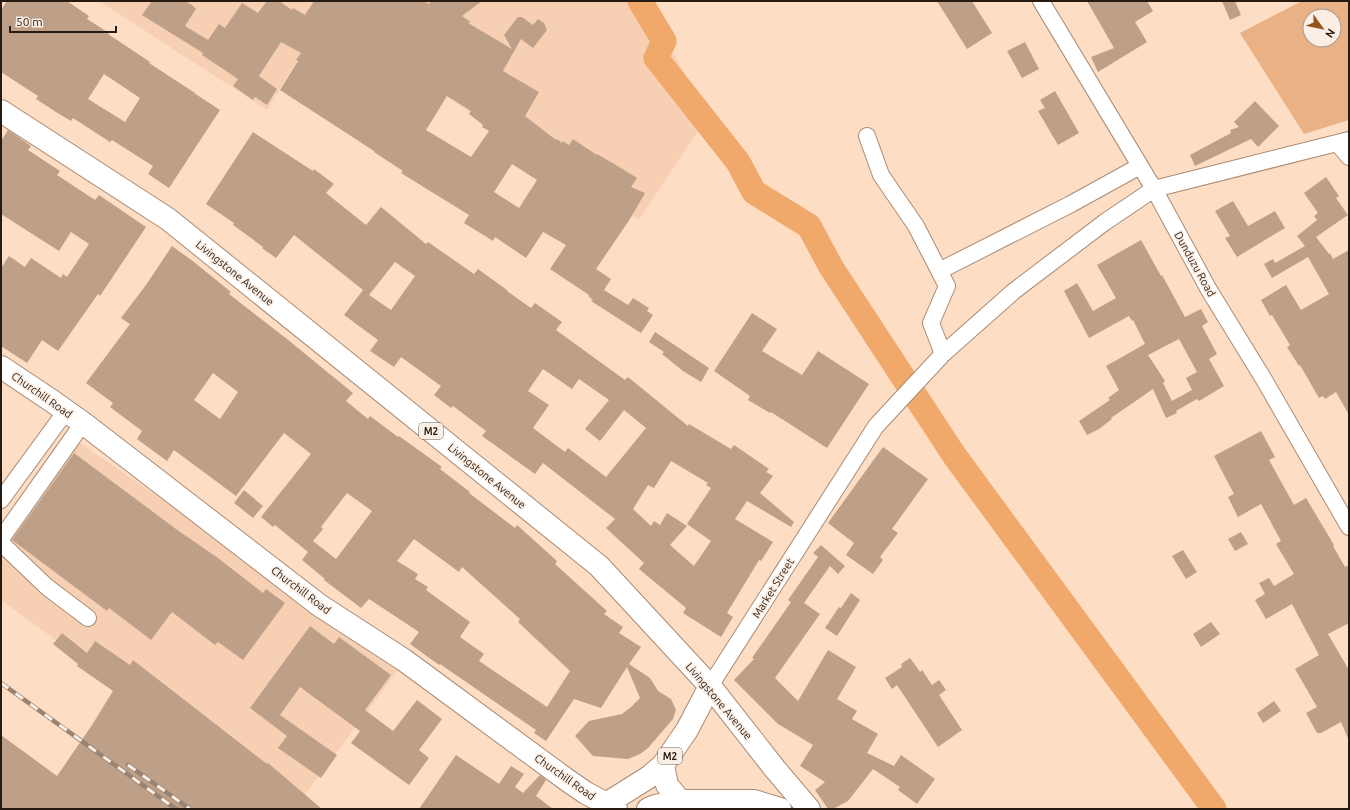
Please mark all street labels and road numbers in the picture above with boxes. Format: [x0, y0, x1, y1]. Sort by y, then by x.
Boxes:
street label: Dunduzu Road [1172, 229, 1218, 299]
street label: Livingstone Avenue [194, 238, 276, 308]
street label: Churchill Road [9, 370, 75, 420]
road number: M2 [419, 423, 443, 439]
street label: Livingstone Avenue [446, 441, 528, 511]
street label: Market Street [750, 555, 797, 620]
street label: Churchill Road [269, 564, 333, 616]
street label: Livingstone Avenue [683, 660, 755, 742]
road number: M2 [658, 748, 682, 764]
street label: Churchill Road [532, 752, 598, 802]

